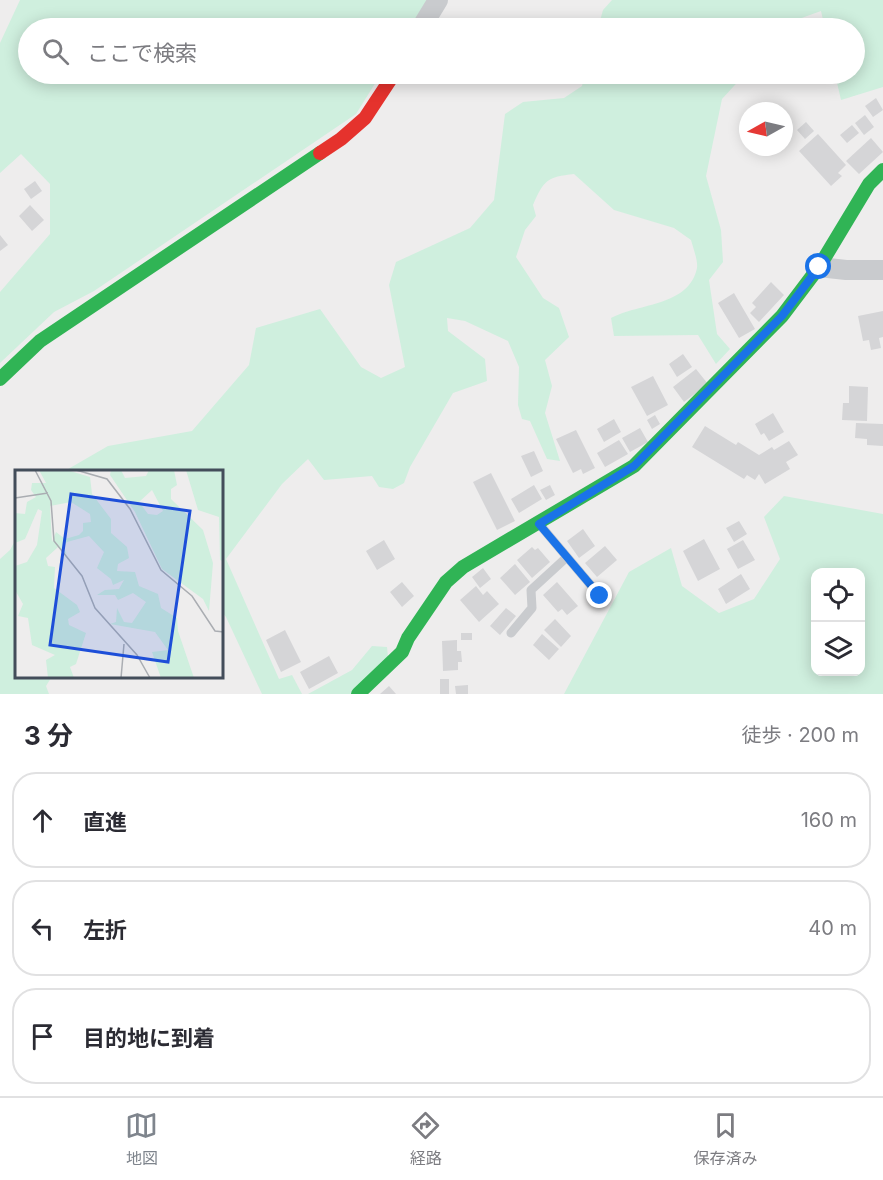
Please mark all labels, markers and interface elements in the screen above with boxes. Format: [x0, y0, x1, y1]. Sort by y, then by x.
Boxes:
search box [18, 18, 865, 84]
icon: search [39, 35, 72, 68]
text: ここで検索 [87, 40, 197, 66]
north arrow [739, 102, 793, 156]
route start [805, 253, 831, 279]
inset map [15, 470, 224, 679]
map controls [811, 568, 865, 676]
button: locate [811, 568, 865, 622]
route end [586, 582, 612, 608]
button: layers [811, 622, 865, 676]
text: 3 分 [24, 720, 73, 751]
text: 徒歩 · 200 m [741, 723, 859, 747]
icon: ahead [26, 804, 59, 837]
text: 160 m [801, 808, 857, 832]
text: 直進 [83, 809, 127, 835]
icon: left [26, 912, 59, 945]
text: 40 m [808, 916, 857, 940]
text: 左折 [83, 917, 127, 943]
icon: arrive [26, 1020, 59, 1053]
text: 目的地に到着 [83, 1025, 215, 1051]
tab: 地図 [125, 1109, 158, 1169]
tab: 経路 [409, 1109, 442, 1169]
tab: 保存済み [693, 1109, 757, 1169]

